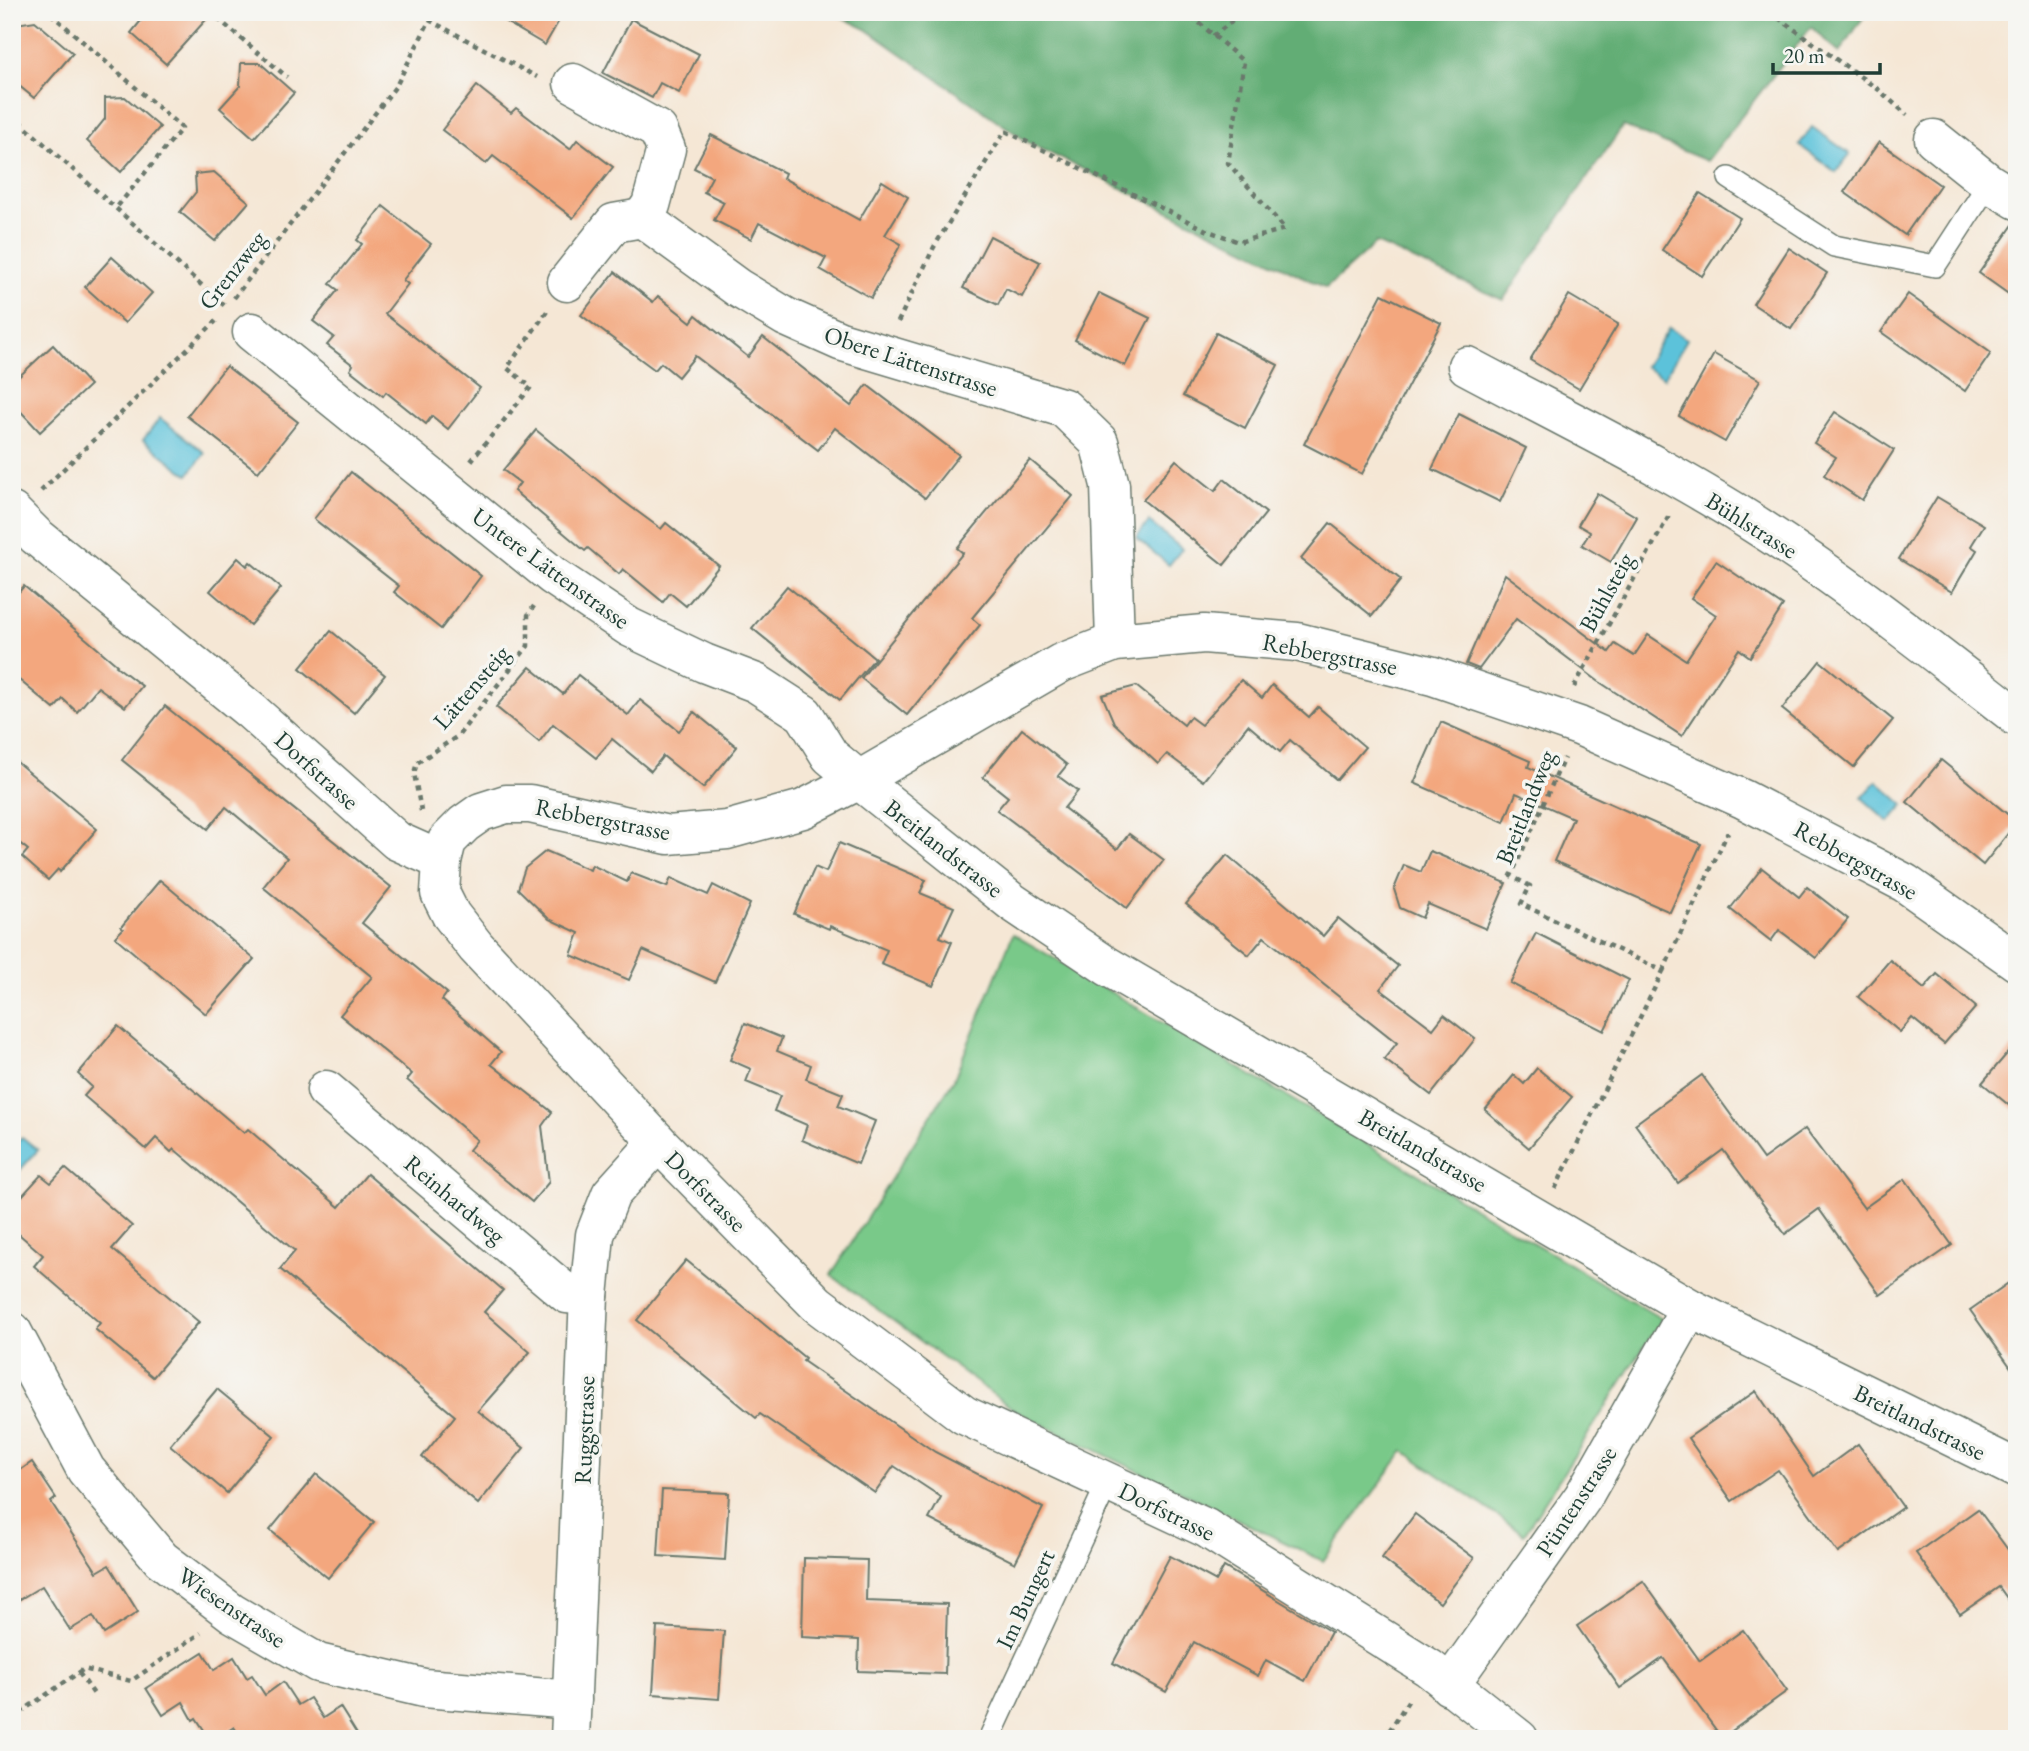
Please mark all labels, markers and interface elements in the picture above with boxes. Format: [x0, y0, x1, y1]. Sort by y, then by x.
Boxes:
scale bar [1773, 32, 1880, 76]
text: 20 m [1784, 42, 1825, 69]
street label: Grenzweg [191, 224, 273, 316]
street label: Obere Lättenstrasse [820, 318, 1002, 404]
street label: Bühlstrasse [1700, 485, 1804, 565]
street label: Untere Lättenstrasse [466, 500, 636, 636]
street label: Bühlsteig [1572, 546, 1641, 637]
street label: Rebbergstrasse [1260, 626, 1400, 682]
street label: Lättensteig [426, 638, 516, 736]
street label: Dorfstrasse [268, 724, 366, 816]
street label: Breitlandweg [1488, 745, 1562, 869]
street label: Rebbergstrasse [533, 791, 673, 847]
street label: Breitlandstrasse [878, 792, 1010, 904]
street label: Rebbergstrasse [1789, 813, 1923, 907]
street label: Breitlandstrasse [1353, 1101, 1493, 1199]
street label: Dorfstrasse [658, 1143, 754, 1239]
street label: Reinhardweg [398, 1148, 512, 1251]
street label: Ruggstrasse [567, 1375, 601, 1485]
street label: Breitlandstrasse [1849, 1377, 1991, 1467]
street label: Püntenstrasse [1529, 1440, 1623, 1562]
street label: Dorfstrasse [1114, 1474, 1220, 1548]
street label: Im Bungert [988, 1544, 1062, 1654]
street label: Wiesenstrasse [172, 1559, 292, 1655]

